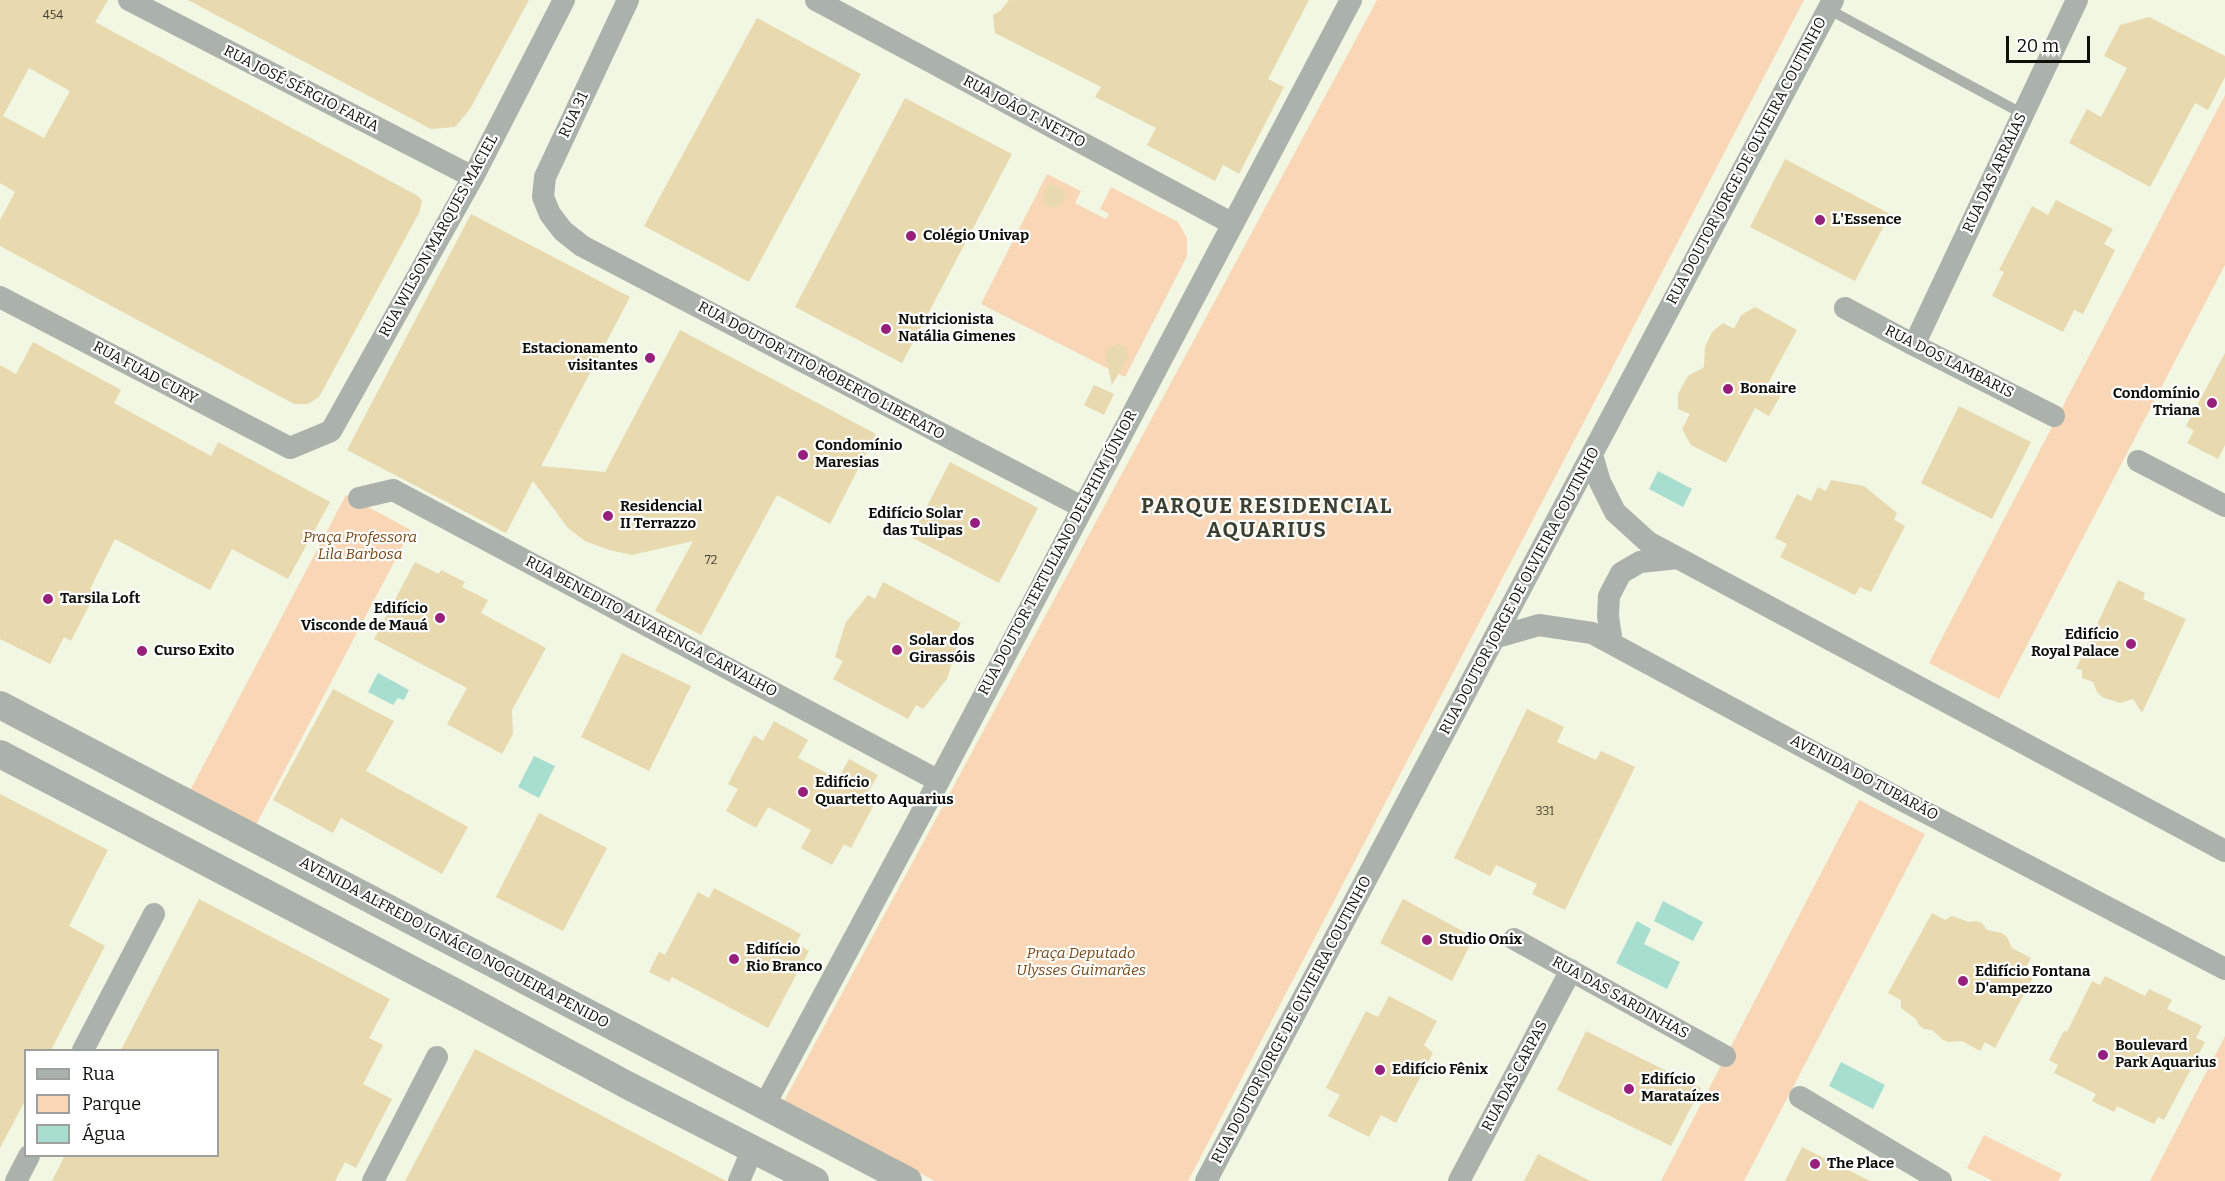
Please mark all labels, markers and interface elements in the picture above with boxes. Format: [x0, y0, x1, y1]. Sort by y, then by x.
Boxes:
house number: 454 [43, 9, 63, 23]
street label: RUA DOUTOR JORGE DE OLVIEIRA COUTINHO [1663, 14, 1831, 308]
scale bar [2009, 24, 2093, 62]
text: 20 m [2017, 35, 2059, 57]
street label: RUA JOSÉ SÉRGIO FARIA [220, 42, 382, 136]
street label: RUA JOÃO T. NETTO [960, 72, 1088, 152]
street label: RUA 31 [556, 89, 592, 141]
street label: RUA DAS ARRAIAS [1959, 110, 2031, 236]
street label: RUA WILSON MARQUES MACIEL [376, 132, 502, 340]
place label: L'Essence [1832, 211, 1902, 229]
marker: L'Essence [1813, 213, 1827, 227]
place label: Colégio Univap [923, 227, 1029, 245]
marker: Colégio Univap [904, 229, 918, 243]
street label: RUA DOUTOR TITO ROBERTO LIBERATO [694, 298, 948, 444]
place label: Nutricionista Natália Gimenes [898, 311, 1016, 346]
marker: Nutricionista Natália Gimenes [879, 322, 893, 336]
street label: RUA DOS LAMBARIS [1882, 322, 2016, 402]
street label: RUA FUAD CURY [90, 338, 200, 408]
place label: Estacionamento visitantes [522, 340, 638, 375]
marker: Estacionamento visitantes [643, 351, 657, 365]
place label: Bonaire [1740, 380, 1796, 398]
marker: Bonaire [1721, 382, 1735, 396]
place label: Condomínio Triana [2113, 385, 2200, 420]
marker: Condomínio Triana [2205, 396, 2219, 410]
street label: RUA DOUTOR TERTULIANO DELPHIM JÚNIOR [975, 407, 1141, 699]
place label: Condomínio Maresias [815, 437, 902, 472]
street label: RUA DOUTOR JORGE DE OLVIEIRA COUTINHO [1436, 444, 1604, 738]
marker: Condomínio Maresias [796, 448, 810, 462]
district label: PARQUE RESIDENCIAL AQUARIUS [1141, 494, 1393, 544]
place label: Residencial II Terrazzo [620, 498, 702, 533]
place label: Edifício Solar das Tulipas [868, 505, 963, 540]
marker: Residencial II Terrazzo [601, 509, 615, 523]
marker: Edifício Solar das Tulipas [968, 516, 982, 530]
park label: Praça Professora Lila Barbosa [303, 529, 417, 564]
street label: RUA BENEDITO ALVARENGA CARVALHO [522, 553, 780, 701]
house number: 72 [705, 554, 717, 568]
place label: Tarsila Loft [60, 590, 140, 608]
marker: Tarsila Loft [41, 592, 55, 606]
place label: Edifício Visconde de Mauá [301, 600, 428, 635]
marker: Edifício Visconde de Mauá [433, 611, 447, 625]
place label: Edifício Royal Palace [2031, 626, 2119, 661]
place label: Solar dos Girassóis [909, 632, 975, 667]
marker: Edifício Royal Palace [2124, 637, 2138, 651]
place label: Curso Exito [154, 642, 235, 660]
marker: Solar dos Girassóis [890, 643, 904, 657]
marker: Curso Exito [135, 644, 149, 658]
street label: AVENIDA DO TUBARÃO [1787, 731, 1941, 825]
place label: Edifício Quartetto Aquarius [815, 774, 954, 809]
marker: Edifício Quartetto Aquarius [796, 785, 810, 799]
house number: 331 [1536, 805, 1554, 819]
street label: AVENIDA ALFREDO IGNÁCIO NOGUEIRA PENIDO [296, 853, 612, 1033]
street label: RUA DOUTOR JORGE DE OLVIEIRA COUTINHO [1208, 873, 1376, 1167]
place label: Studio Onix [1439, 931, 1522, 949]
marker: Studio Onix [1420, 933, 1434, 947]
place label: Edifício Rio Branco [746, 941, 822, 976]
park label: Praça Deputado Ulysses Guimarães [1016, 945, 1146, 980]
marker: Edifício Rio Branco [727, 952, 741, 966]
street label: RUA DAS SARDINHAS [1549, 953, 1691, 1043]
place label: Edifício Fontana D'ampezzo [1975, 963, 2090, 998]
marker: Edifício Fontana D'ampezzo [1956, 974, 1970, 988]
street label: RUA DAS CARPAS [1478, 1018, 1552, 1134]
place label: Boulevard Park Aquarius [2115, 1037, 2216, 1072]
marker: Boulevard Park Aquarius [2096, 1048, 2110, 1062]
legend [24, 1049, 219, 1157]
place label: Edifício Fênix [1392, 1061, 1488, 1079]
text: Rua [82, 1063, 115, 1085]
marker: Edifício Fênix [1373, 1063, 1387, 1077]
place label: Edifício Marataízes [1641, 1071, 1719, 1106]
marker: Edifício Marataízes [1622, 1082, 1636, 1096]
text: Parque [82, 1093, 141, 1115]
text: Água [82, 1123, 125, 1145]
place label: The Place [1827, 1155, 1894, 1173]
marker: The Place [1808, 1157, 1822, 1171]

